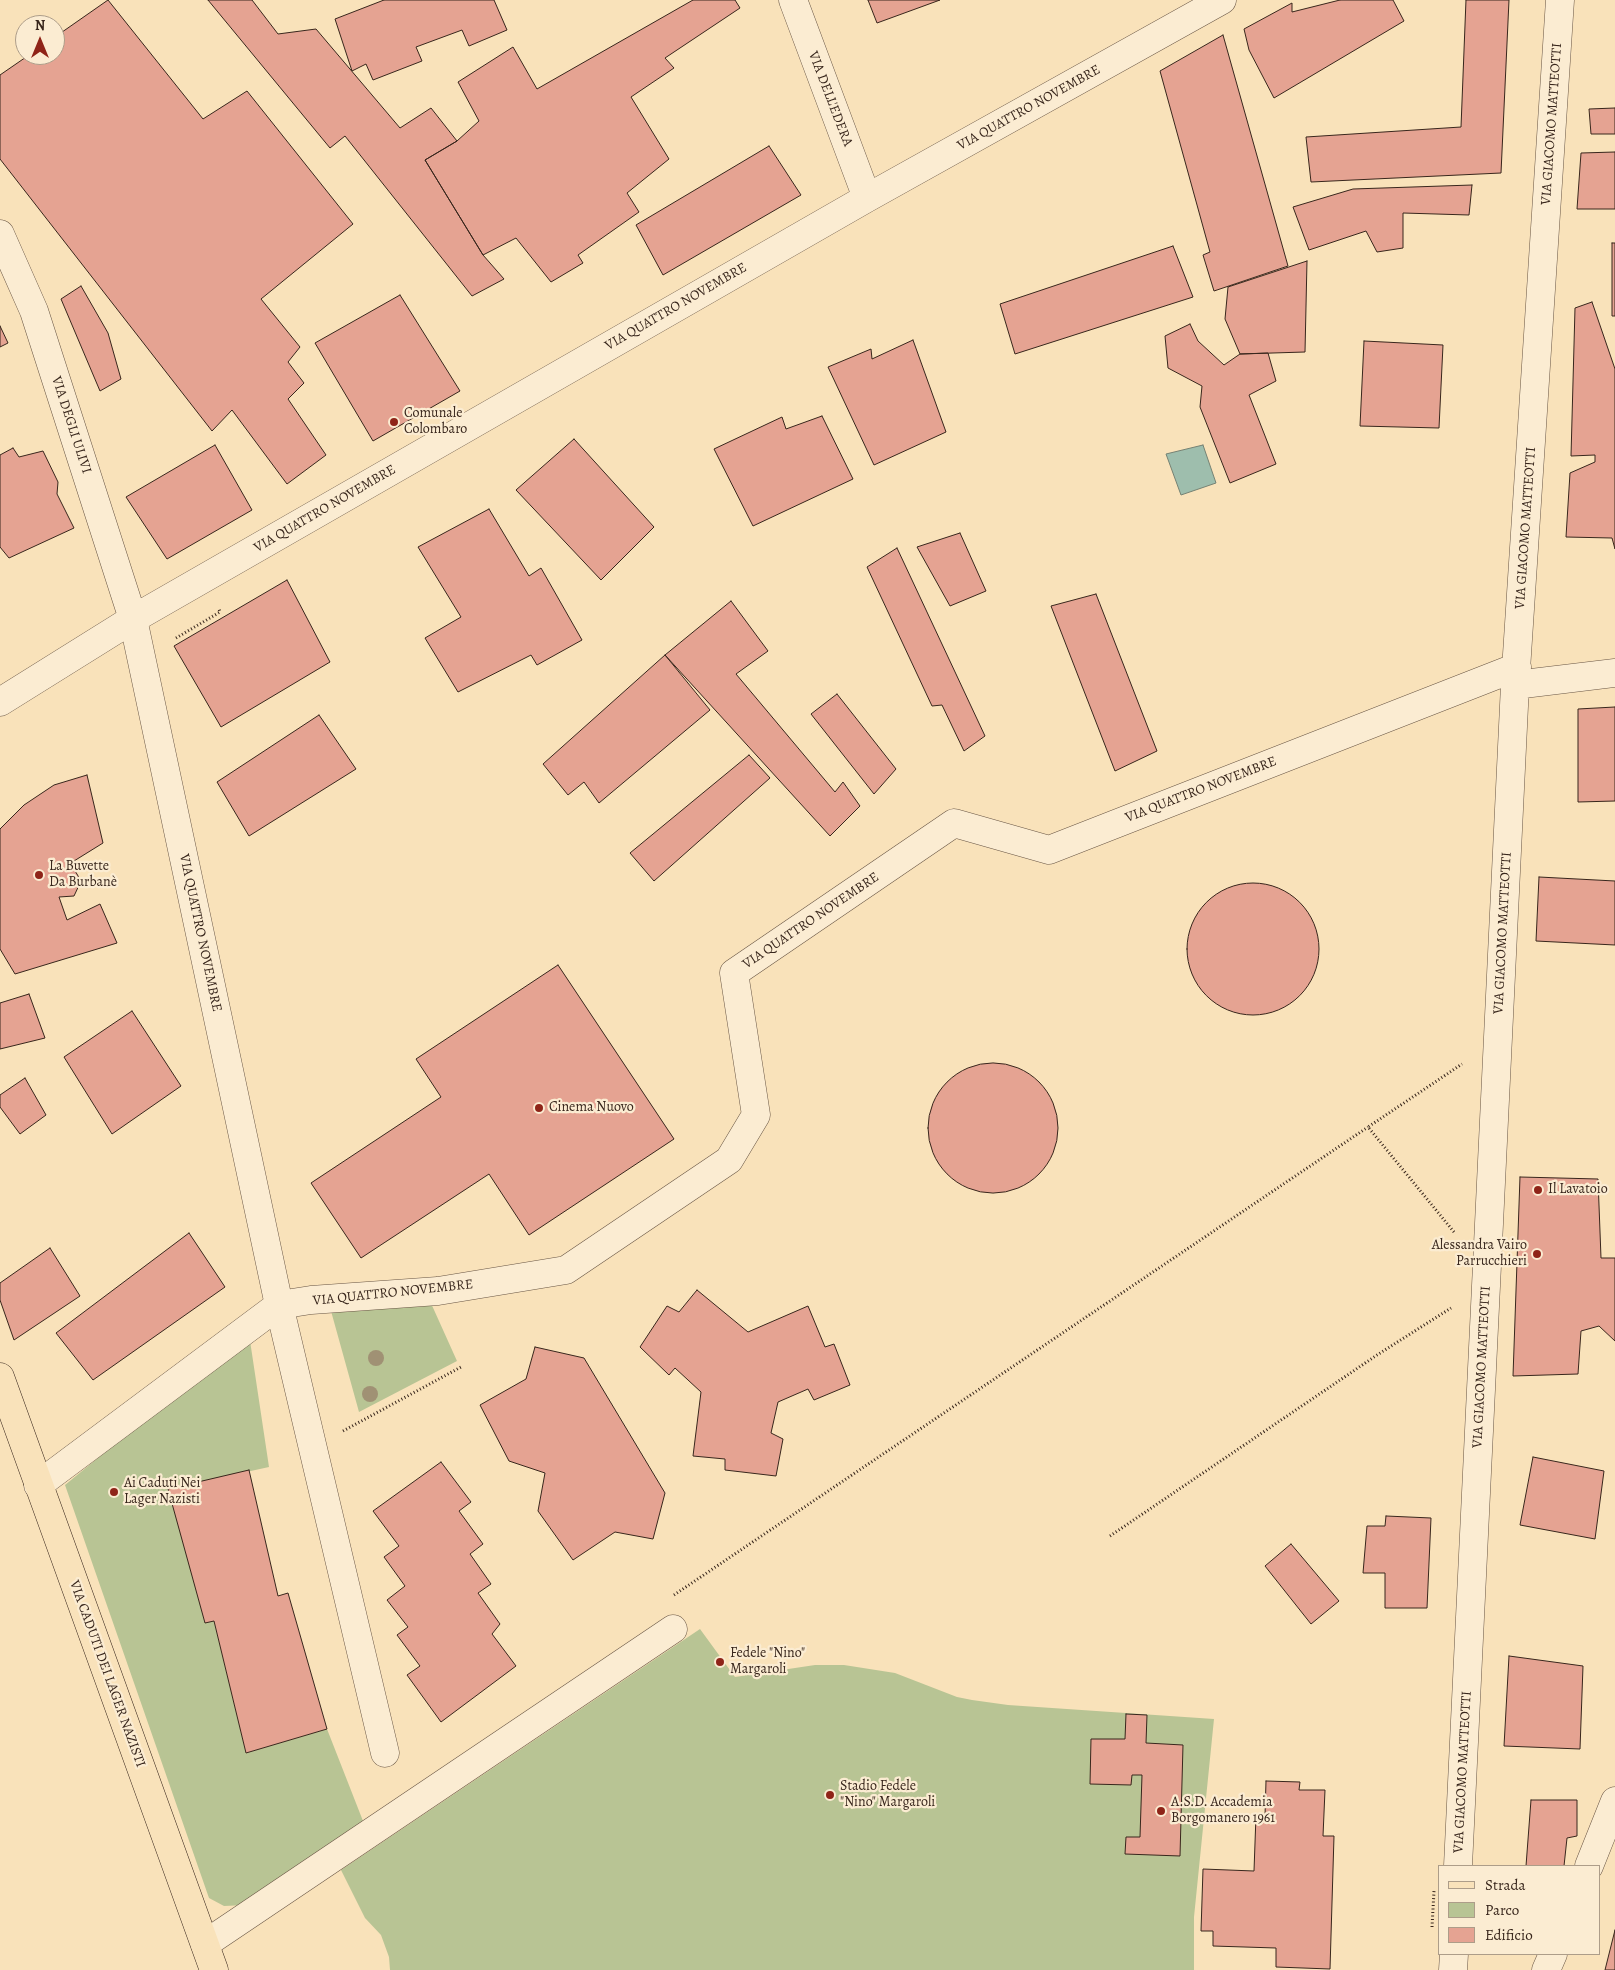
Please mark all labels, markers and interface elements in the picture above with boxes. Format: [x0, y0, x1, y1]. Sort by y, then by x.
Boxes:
north arrow [15, 15, 65, 65]
text: N [35, 16, 45, 35]
street label: VIA GIACOMO MATTEOTTI [1538, 42, 1566, 206]
street label: VIA DELL'EDERA [804, 49, 856, 149]
street label: VIA QUATTRO NOVEMBRE [955, 62, 1103, 154]
street label: VIA QUATTRO NOVEMBRE [602, 260, 750, 354]
street label: VIA DEGLI ULIVI [47, 374, 95, 476]
place label: Comunale Colombaro [404, 406, 467, 438]
marker: Comunale Colombaro [388, 416, 400, 428]
street label: VIA GIACOMO MATTEOTTI [1512, 446, 1540, 610]
street label: VIA QUATTRO NOVEMBRE [251, 462, 399, 556]
street label: VIA QUATTRO NOVEMBRE [1123, 753, 1279, 827]
street label: VIA GIACOMO MATTEOTTI [1490, 852, 1516, 1014]
street label: VIA QUATTRO NOVEMBRE [175, 853, 225, 1013]
place label: La Buvette Da Burbanè [49, 859, 117, 892]
marker: La Buvette Da Burbanè [33, 869, 45, 881]
street label: VIA QUATTRO NOVEMBRE [740, 869, 882, 973]
place label: Cinema Nuovo [549, 1100, 634, 1116]
marker: Cinema Nuovo [533, 1102, 545, 1114]
place label: Il Lavatoio [1548, 1182, 1608, 1198]
marker: Il Lavatoio [1532, 1184, 1544, 1196]
place label: Alessandra Vairo Parrucchieri [1432, 1238, 1527, 1270]
marker: Alessandra Vairo Parrucchieri [1531, 1248, 1543, 1260]
street label: VIA QUATTRO NOVEMBRE [312, 1276, 474, 1310]
street label: VIA GIACOMO MATTEOTTI [1469, 1286, 1495, 1448]
place label: Ai Caduti Nei Lager Nazisti [124, 1476, 200, 1508]
marker: Ai Caduti Nei Lager Nazisti [108, 1486, 120, 1498]
street label: VIA CADUTI DEI LAGER NAZISTI [65, 1578, 149, 1770]
place label: Fedele "Nino" Margaroli [730, 1646, 805, 1678]
marker: Fedele "Nino" Margaroli [714, 1656, 726, 1668]
street label: VIA GIACOMO MATTEOTTI [1450, 1691, 1476, 1853]
place label: Stadio Fedele "Nino" Margaroli [840, 1779, 935, 1811]
marker: Stadio Fedele "Nino" Margaroli [824, 1789, 836, 1801]
place label: A.S.D. Accademia Borgomanero 1961 [1171, 1795, 1275, 1828]
marker: A.S.D. Accademia Borgomanero 1961 [1155, 1805, 1167, 1817]
legend [1438, 1865, 1600, 1955]
text: Strada [1485, 1875, 1526, 1895]
text: Parco [1485, 1900, 1519, 1920]
text: Edificio [1485, 1925, 1533, 1945]

